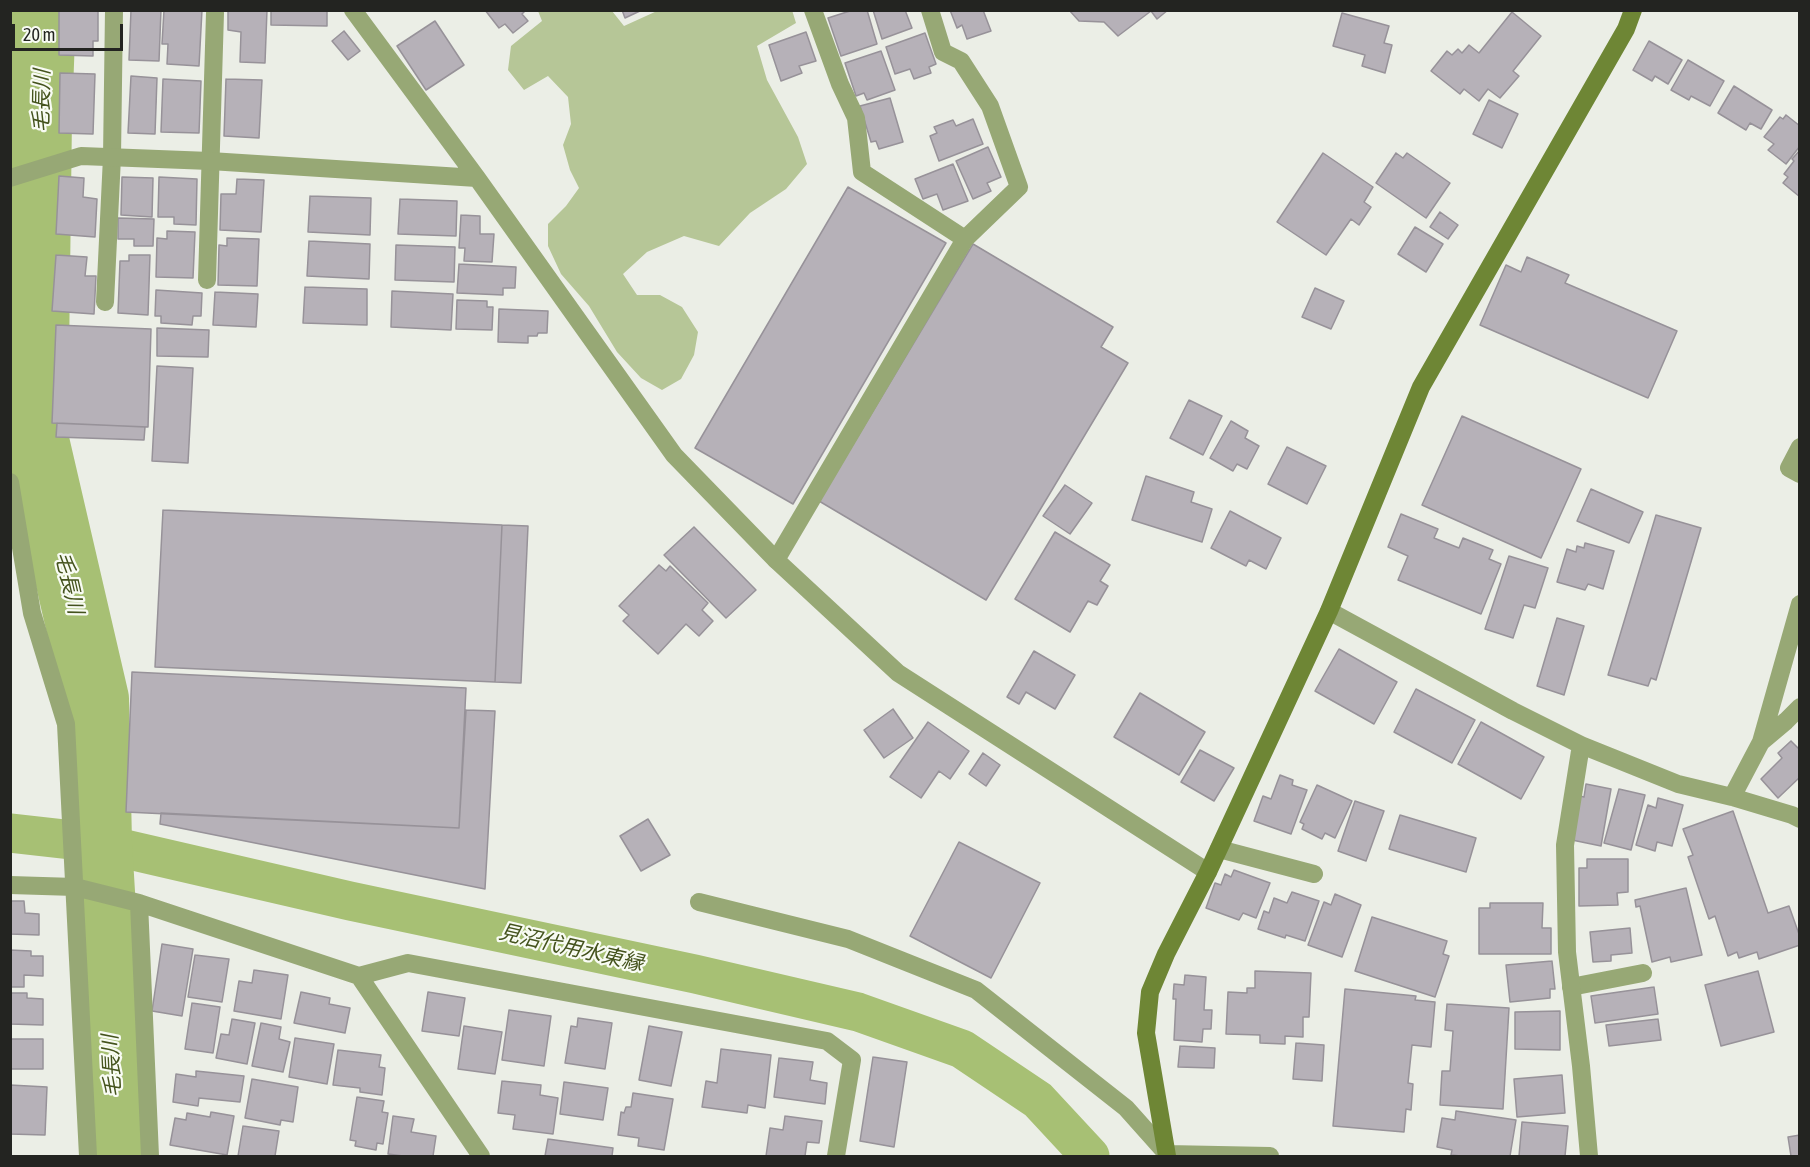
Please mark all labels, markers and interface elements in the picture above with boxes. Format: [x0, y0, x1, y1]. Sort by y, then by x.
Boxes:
scale bar [15, 12, 126, 50]
text: 20 m [23, 24, 55, 45]
water label: 毛長川 [29, 69, 55, 133]
water label: 毛長川 [50, 549, 88, 617]
water label: 見沼代用水東縁 [497, 919, 645, 977]
water label: 毛長川 [98, 1034, 126, 1098]

